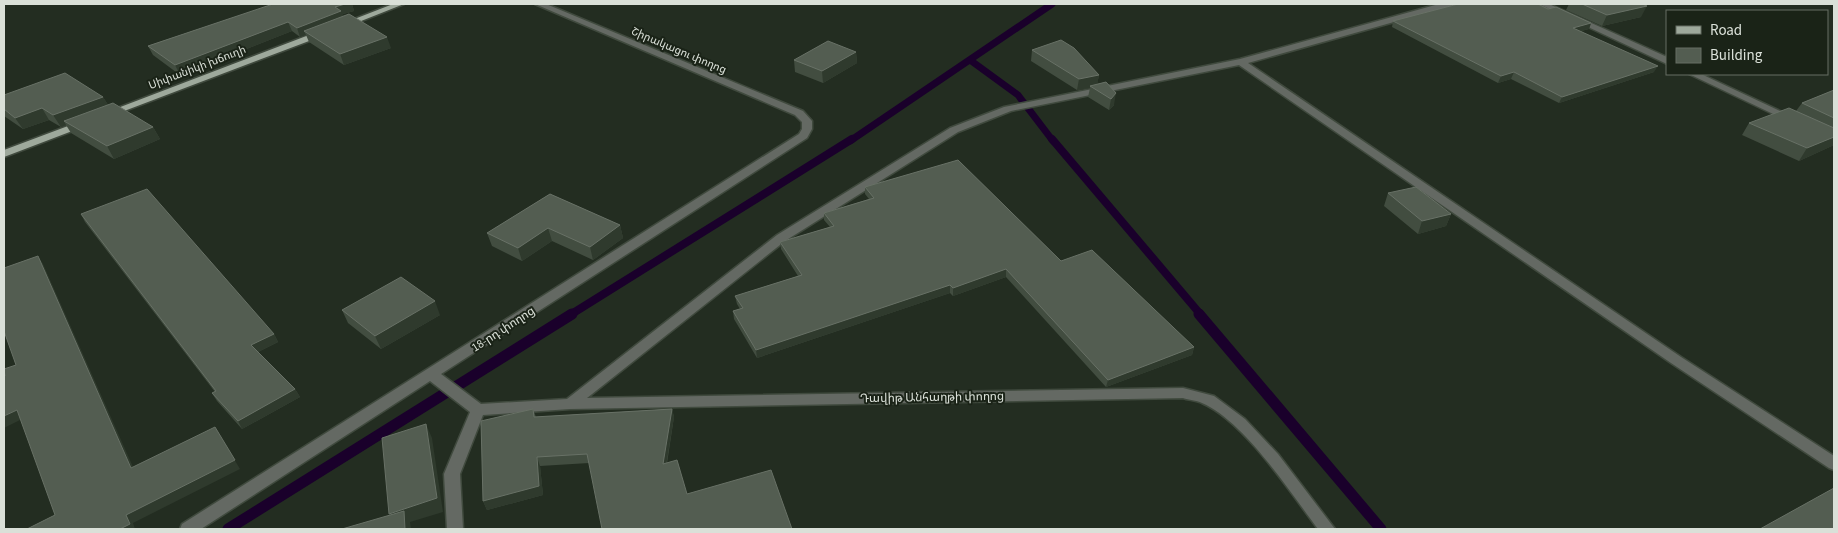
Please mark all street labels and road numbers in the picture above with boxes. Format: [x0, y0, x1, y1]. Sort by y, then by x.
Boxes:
street label: Շիրակացու փողոց [629, 24, 729, 77]
street label: Սիփանիկի խճուղի [146, 42, 248, 93]
street label: 18-րդ փողոց [468, 303, 538, 356]
street label: Դավիթ Անհաղթի փողոց [860, 388, 1004, 407]

